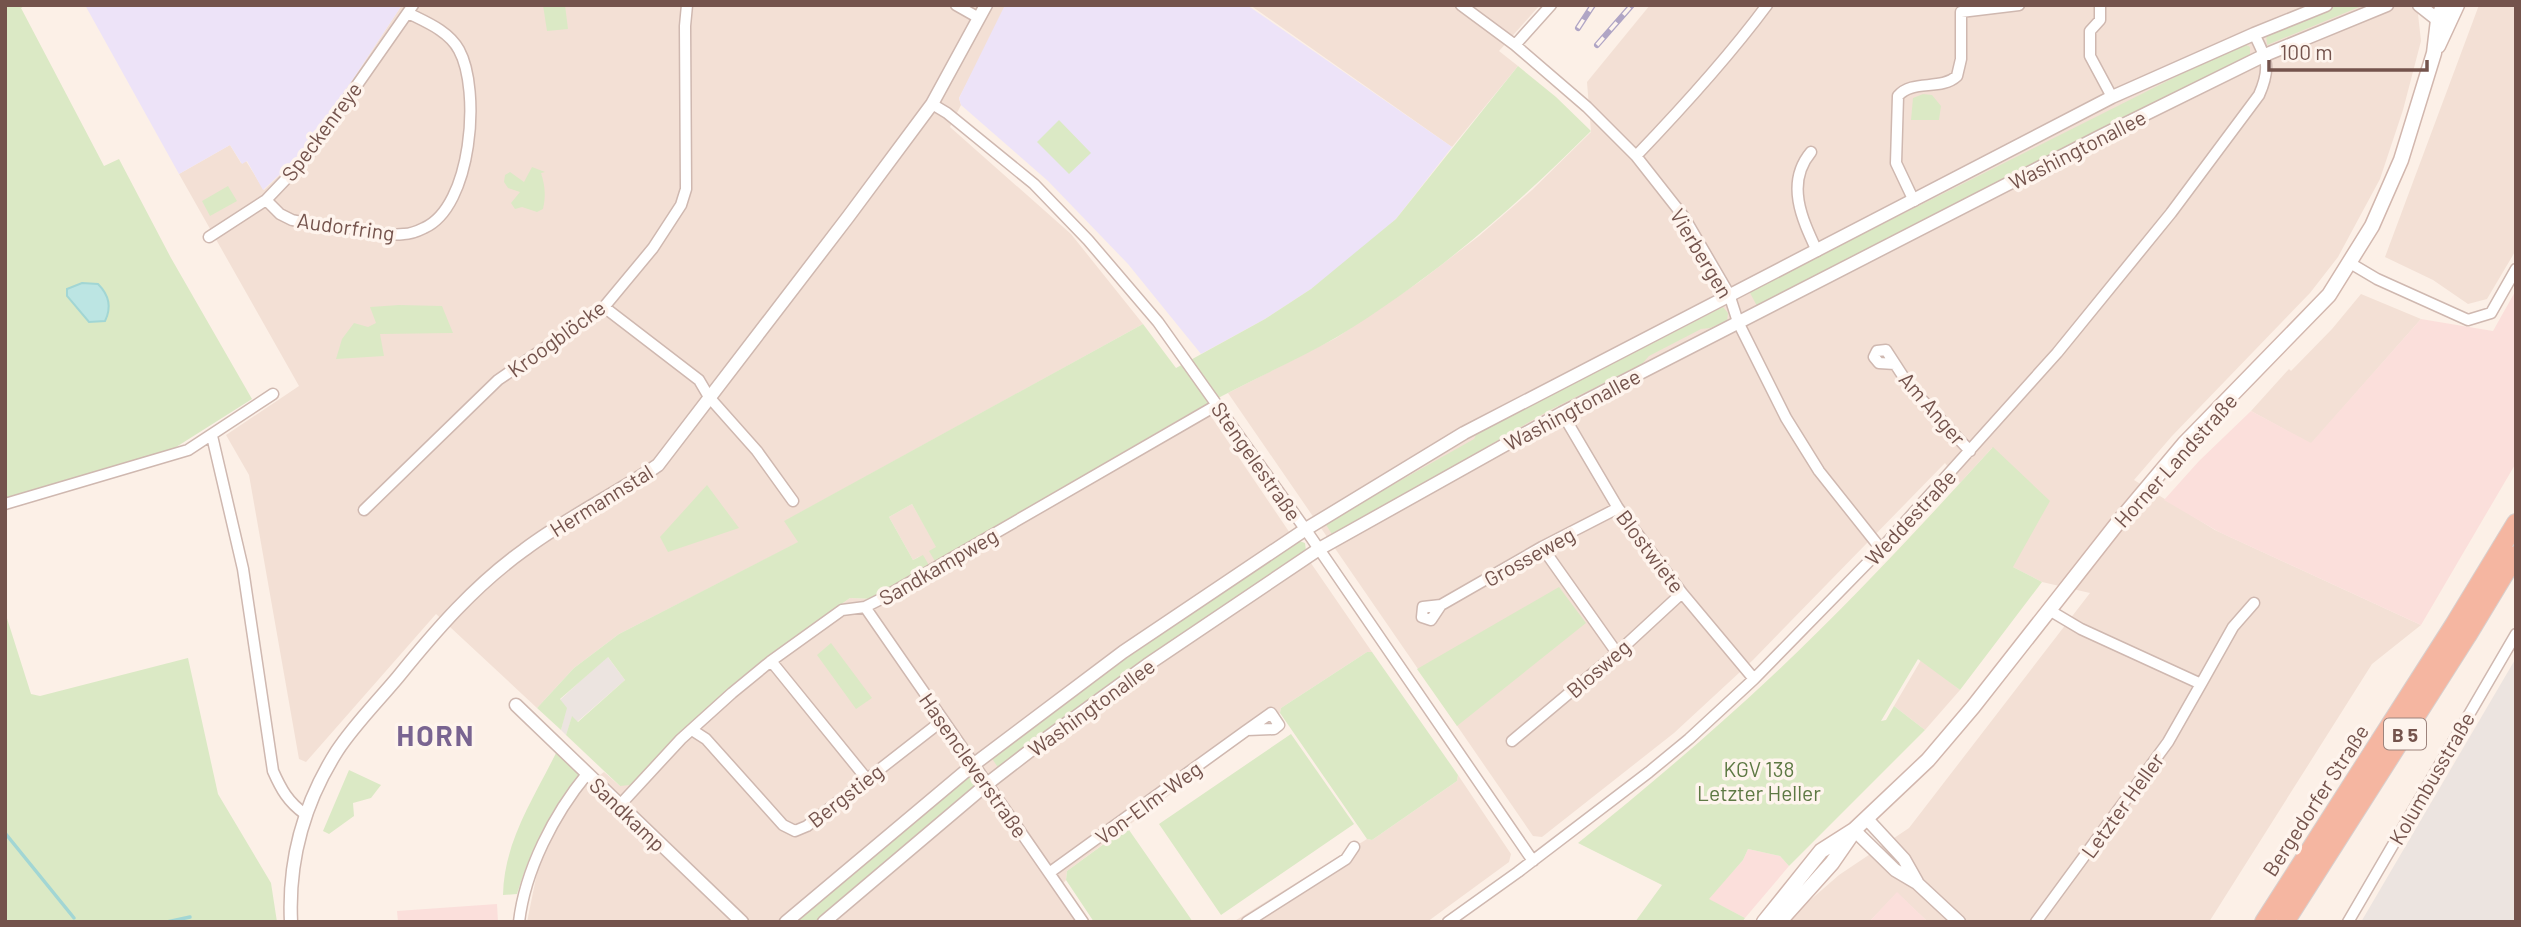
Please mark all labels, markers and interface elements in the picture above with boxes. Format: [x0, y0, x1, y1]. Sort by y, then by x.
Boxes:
scale bar [2269, 28, 2426, 72]
text: 100 m [2280, 39, 2333, 64]
street label: Speckenreye [276, 77, 366, 185]
street label: Washingtonallee [2004, 104, 2150, 194]
street label: Vierbergen [1665, 204, 1739, 302]
street label: Audorfring [296, 207, 396, 245]
street label: Kroogblöcke [502, 294, 610, 382]
street label: Washingtonallee [1500, 363, 1644, 455]
street label: Am Anger [1895, 366, 1972, 450]
street label: Horner Landstraße [2108, 388, 2242, 532]
street label: Stengelestraße [1207, 397, 1307, 525]
street label: Hermannstal [545, 459, 657, 541]
street label: Weddestraße [1859, 464, 1961, 570]
street label: Blostwiete [1612, 505, 1690, 597]
street label: Grosseweg [1479, 521, 1579, 591]
street label: Sandkampweg [874, 522, 1002, 610]
street label: Blosweg [1561, 634, 1635, 702]
street label: Washingtonallee [1023, 653, 1159, 761]
street label: Hasencleverstraße [915, 688, 1033, 842]
street label: Kolumbusstraße [2383, 707, 2479, 849]
district label: HORN [397, 718, 475, 752]
road number: B 5 [2384, 719, 2426, 750]
street label: Bergedorfer Straße [2257, 720, 2373, 880]
street label: Letzter Heller [2076, 747, 2169, 862]
street label: Von-Elm-Weg [1090, 755, 1206, 849]
park label: KGV 138 Letzter Heller [1697, 756, 1821, 805]
street label: Bergstieg [802, 758, 888, 832]
street label: Sandkamp [585, 772, 671, 856]

